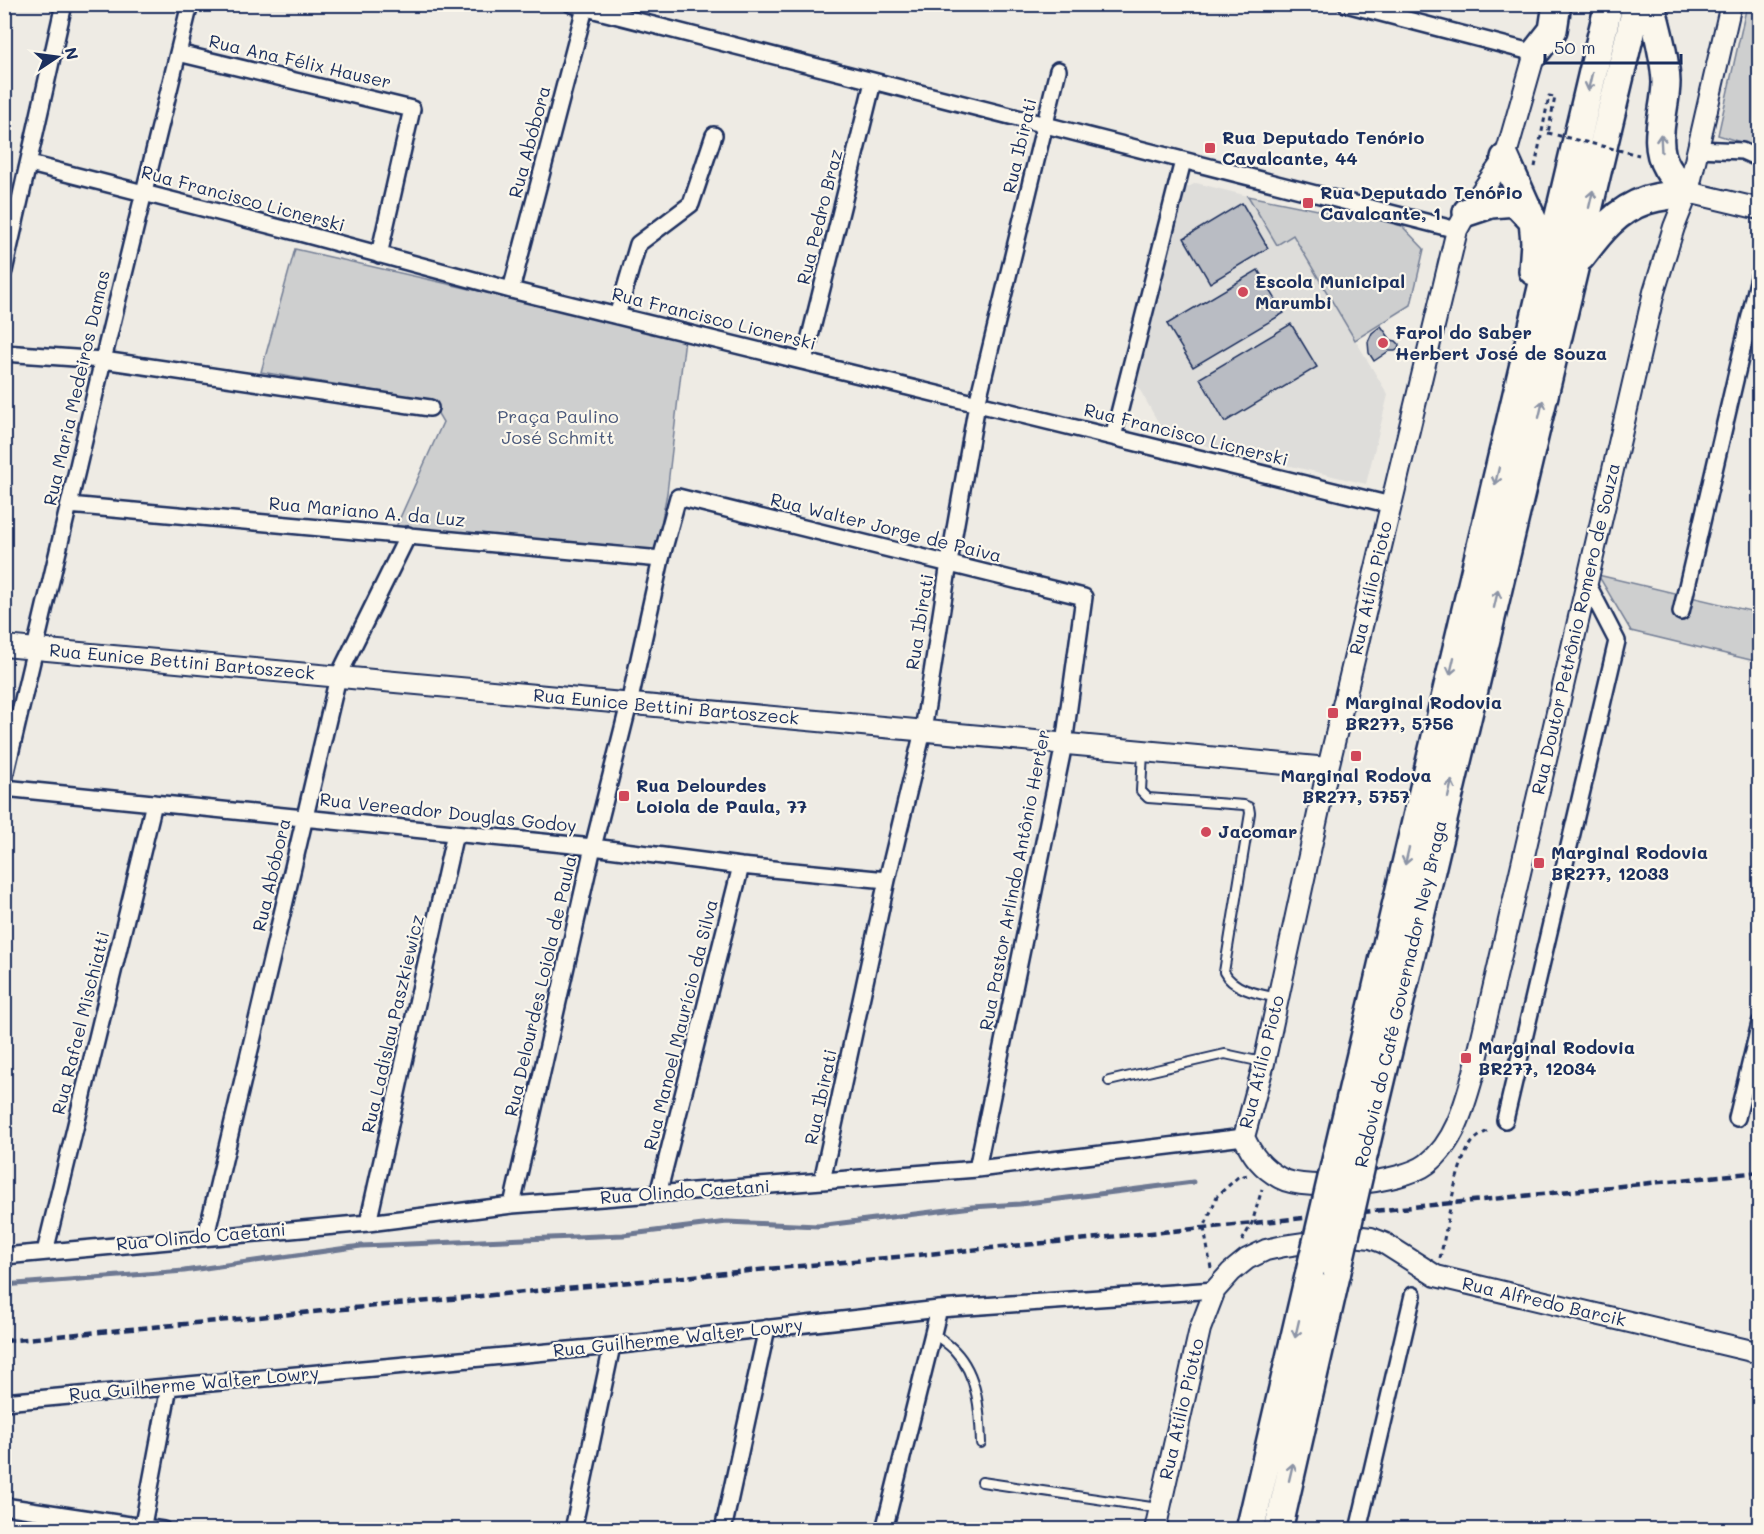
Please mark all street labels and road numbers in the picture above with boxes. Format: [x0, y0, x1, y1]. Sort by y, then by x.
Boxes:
street label: Rua Ana Félix Hauser [207, 28, 394, 94]
street label: Rua Abóbora [503, 83, 556, 201]
street label: Rua Ibirati [996, 96, 1042, 196]
street label: Rua Pedro Braz [791, 147, 847, 287]
street label: Rua Francisco Licnerski [139, 159, 348, 237]
street label: Rua Maria Medeiros Damas [37, 268, 115, 508]
street label: Rua Francisco Licnerski [609, 281, 819, 355]
street label: Rua Francisco Licnerski [1081, 397, 1291, 471]
street label: Rua Doutor Petrônio Romero de Souza [1525, 461, 1625, 797]
street label: Rua Walter Jorge de Paiva [768, 487, 1004, 567]
street label: Rua Mariano A. da Luz [268, 490, 466, 532]
street label: Rua Atílio Pioto [1343, 518, 1397, 657]
street label: Rua Ibirati [900, 572, 938, 672]
street label: Rua Eunice Bettini Bartoszeck [48, 637, 316, 685]
street label: Rua Eunice Bettini Bartoszeck [532, 682, 800, 730]
street label: Rua Pastor Arlindo Antônio Herter [973, 727, 1055, 1032]
street label: Rua Vereador Douglas Godoy [318, 787, 578, 837]
street label: Rua Abóbora [246, 816, 296, 934]
street label: Rodovia do Café Governador Ney Braga [1348, 818, 1452, 1170]
street label: Rua Delourdes Loiola de Paula [498, 853, 582, 1119]
street label: Rua Manoel Maurício da Silva [637, 897, 723, 1153]
street label: Rua Ladislau Paszkiewicz [355, 912, 429, 1135]
street label: Rua Rafael Mischiatti [46, 929, 114, 1117]
street label: Rua Atílio Pioto [1233, 992, 1289, 1131]
street label: Rua Ibirati [798, 1047, 842, 1147]
street label: Rua Olindo Caetani [599, 1173, 771, 1209]
street label: Rua Olindo Caetani [115, 1217, 287, 1255]
street label: Rua Alfredo Barcik [1460, 1271, 1628, 1332]
street label: Rua Guilherme Walter Lowry [552, 1312, 804, 1362]
street label: Rua Atilio Piotto [1153, 1335, 1209, 1482]
street label: Rua Guilherme Walter Lowry [68, 1360, 320, 1406]

